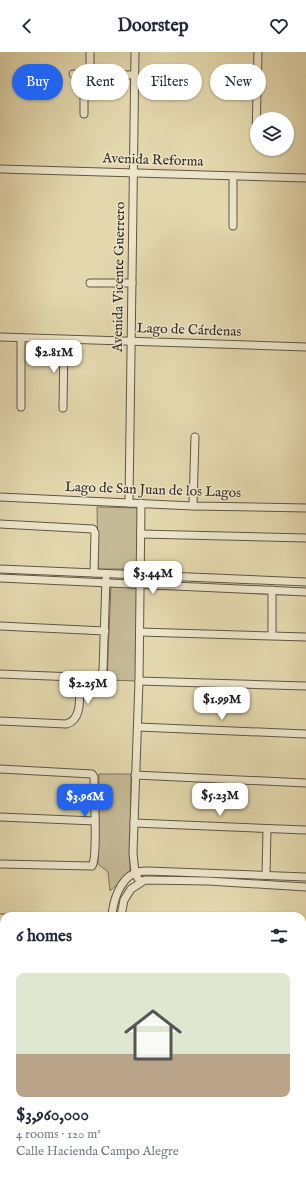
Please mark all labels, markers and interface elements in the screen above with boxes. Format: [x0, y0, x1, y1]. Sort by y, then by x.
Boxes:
icon: back [16, 15, 38, 37]
text: Doorstep [118, 15, 188, 38]
icon: heart [268, 15, 290, 37]
chip: Buy [12, 64, 63, 100]
chip: Rent [71, 64, 129, 100]
chip: Filters [137, 64, 202, 100]
chip: New [210, 64, 266, 100]
map controls [250, 112, 294, 156]
button: layers [250, 112, 294, 156]
street label: Avenida Reforma [101, 149, 205, 171]
street label: Avenida Vicente Guerrero [109, 201, 129, 353]
street label: Lago de Cárdenas [136, 319, 242, 341]
pin: $2.81M [21, 340, 87, 374]
text: $2.81M [35, 344, 73, 361]
street label: Lago de San Juan de los Lagos [65, 478, 241, 502]
pin: $3.44M [120, 561, 186, 595]
text: $3.44M [133, 565, 173, 582]
pin: $2.25M [55, 671, 121, 705]
text: $2.25M [68, 675, 108, 692]
pin: $1.99M [189, 687, 255, 721]
text: $1.99M [203, 691, 241, 708]
pin: $5.23M [187, 783, 253, 817]
pin: $3.96M [52, 784, 118, 818]
text: $5.23M [201, 787, 239, 804]
text: $3.96M [66, 788, 104, 805]
icon: filters [268, 925, 290, 947]
text: 6 homes [16, 926, 72, 947]
icon: home [117, 999, 189, 1071]
text: $3,960,000 [16, 1105, 89, 1126]
text: 4 rooms · 120 m² [16, 1126, 101, 1143]
text: Calle Hacienda Campo Alegre [16, 1143, 179, 1160]

